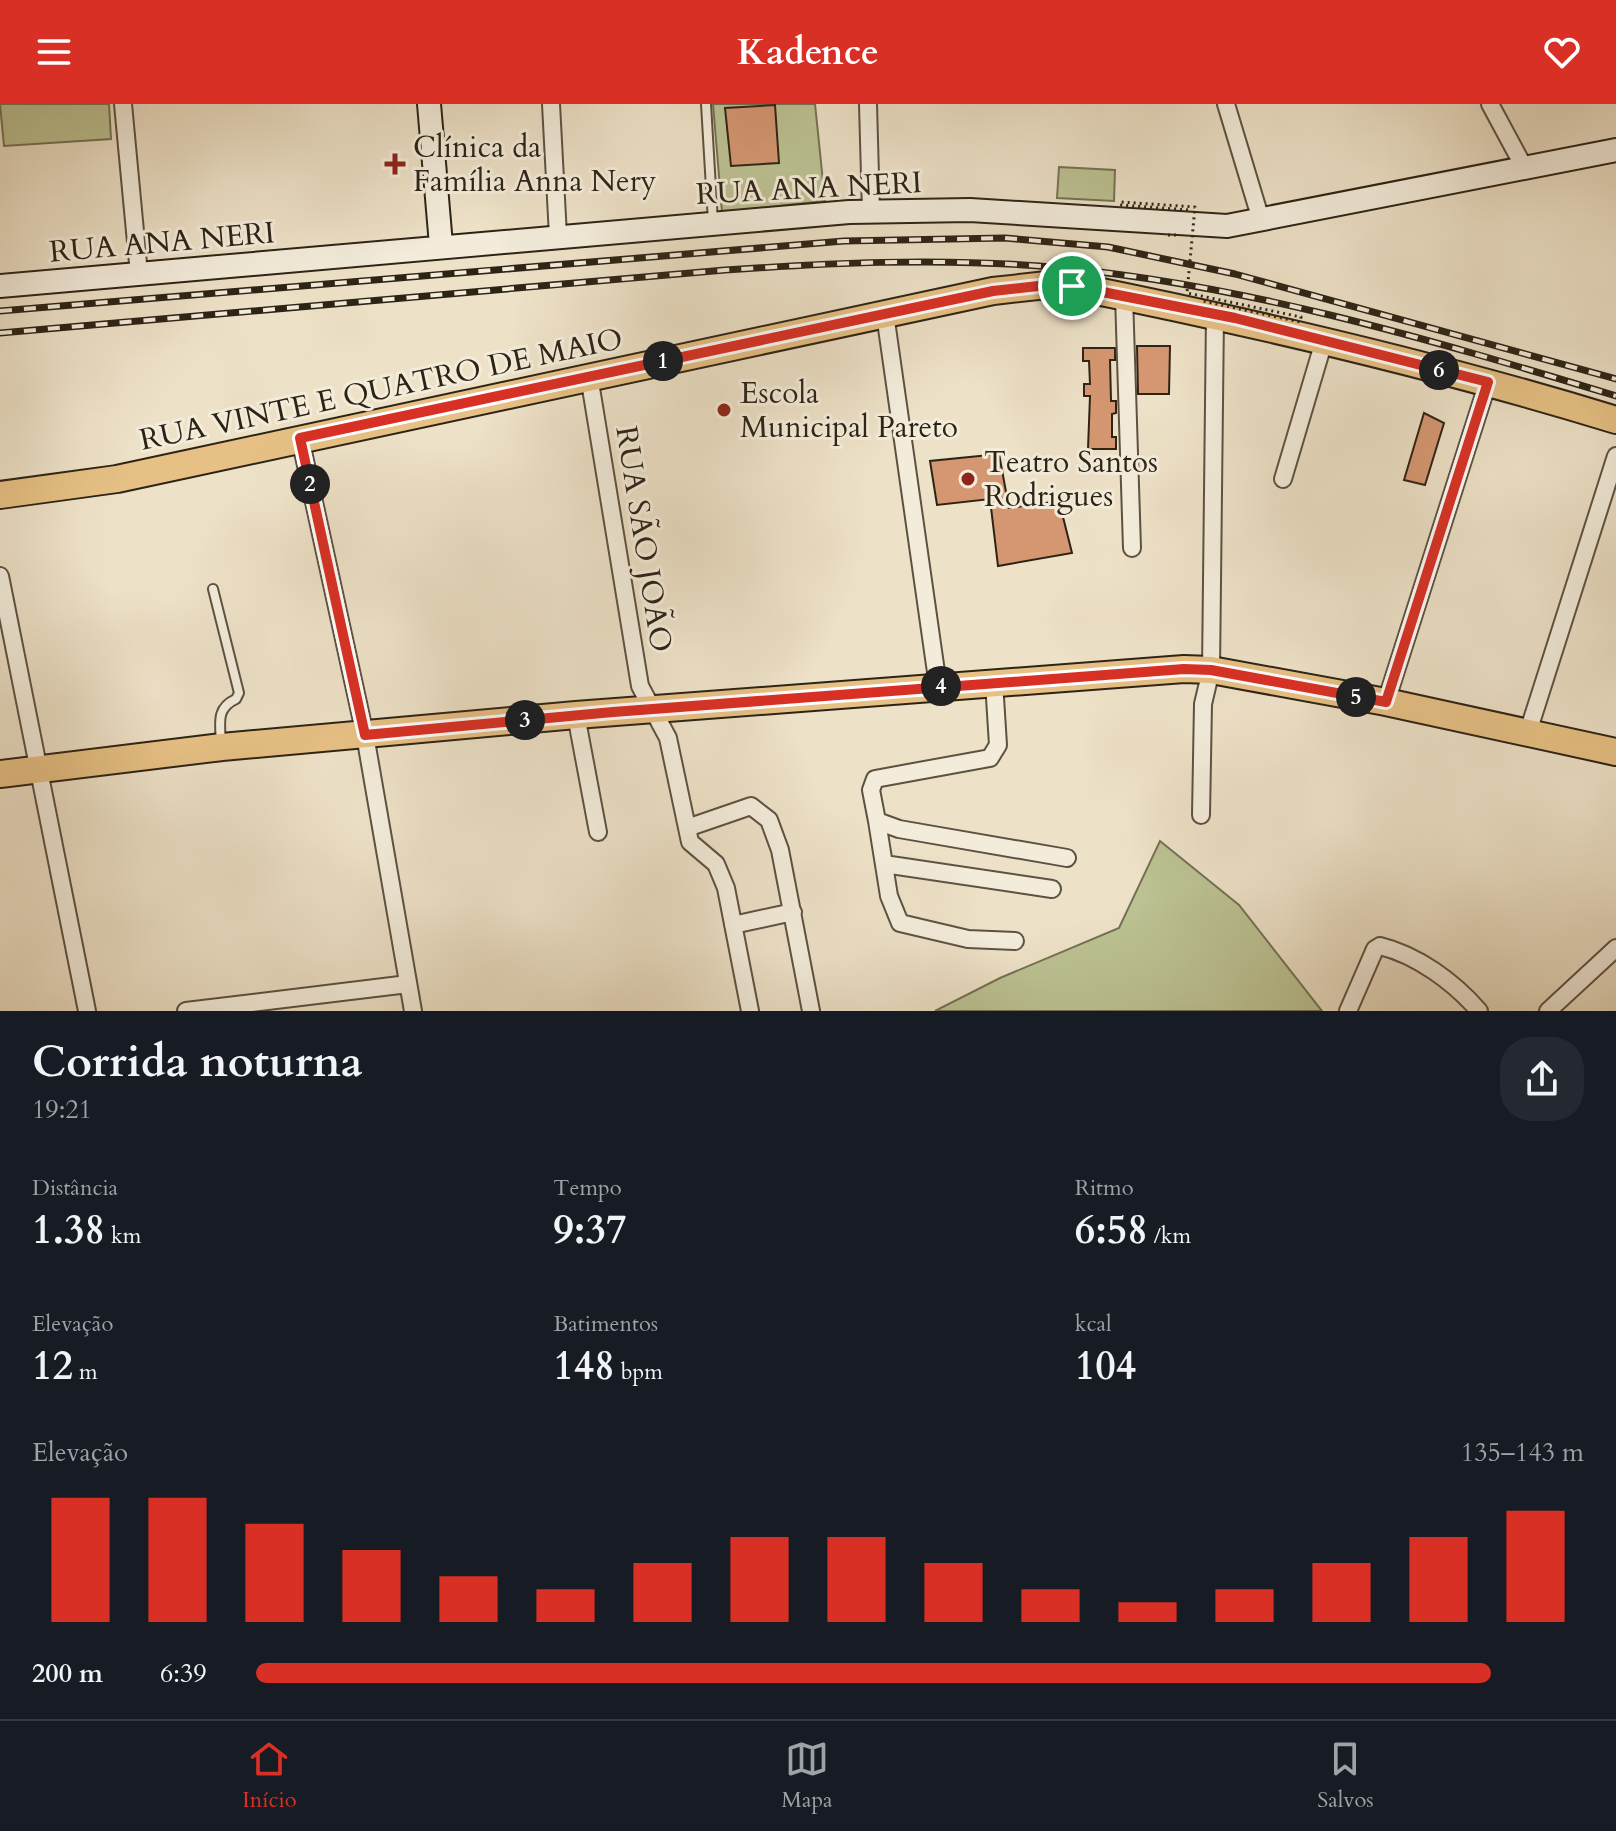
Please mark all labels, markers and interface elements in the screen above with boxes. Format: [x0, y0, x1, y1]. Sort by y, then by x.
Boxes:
text: Kadence [737, 28, 879, 77]
icon: menu [32, 30, 76, 74]
icon: heart [1540, 30, 1584, 74]
place label: Clínica da Família Anna Nery [413, 127, 657, 202]
marker: Clínica da Família Anna Nery [384, 153, 406, 175]
street label: RUA ANA NERI [695, 162, 923, 215]
street label: RUA ANA NERI [48, 212, 276, 273]
pin [1038, 252, 1106, 320]
icon: arrive [1050, 264, 1094, 308]
street label: RUA VINTE E QUATRO DE MAIO [136, 318, 626, 461]
pin: 1 [643, 341, 683, 381]
text: 1 [657, 346, 669, 376]
pin: 6 [1419, 350, 1459, 390]
text: 6 [1433, 355, 1445, 385]
place label: Escola Municipal Pareto [740, 373, 958, 448]
marker: Escola Municipal Pareto [715, 401, 733, 419]
street label: RUA SÃO JOÃO [605, 423, 682, 655]
place label: Teatro Santos Rodrigues [984, 442, 1158, 517]
pin: 2 [290, 464, 330, 504]
text: 2 [304, 469, 316, 499]
marker: Teatro Santos Rodrigues [959, 470, 977, 488]
pin: 4 [921, 666, 961, 706]
text: 4 [935, 671, 947, 701]
pin: 5 [1336, 677, 1376, 717]
text: 5 [1350, 682, 1362, 712]
pin: 3 [505, 700, 545, 740]
text: 3 [519, 705, 531, 735]
text: Corrida noturna [32, 1032, 363, 1092]
button: share [1500, 1037, 1584, 1121]
text: 19:21 [32, 1092, 92, 1127]
text: Distância [32, 1173, 118, 1203]
text: Tempo [553, 1173, 622, 1203]
text: Ritmo [1075, 1173, 1134, 1203]
text: 1.38 [32, 1203, 105, 1258]
text: 9:37 [553, 1203, 626, 1258]
text: 6:58 [1075, 1203, 1148, 1258]
text: km [105, 1221, 141, 1251]
text: /km [1148, 1221, 1191, 1251]
text: Elevação [32, 1309, 113, 1339]
text: Batimentos [553, 1309, 658, 1339]
text: kcal [1075, 1309, 1112, 1339]
text: 12 [32, 1339, 73, 1394]
text: 148 [553, 1339, 615, 1394]
text: 104 [1075, 1339, 1136, 1394]
text: m [73, 1357, 98, 1387]
text: bpm [615, 1357, 663, 1387]
text: Elevação [32, 1435, 128, 1470]
text: 135–143 m [1461, 1435, 1584, 1470]
text: 200 m [32, 1656, 103, 1691]
text: 6:39 [160, 1656, 207, 1691]
tab: Início [242, 1737, 297, 1815]
tab: Mapa [781, 1737, 833, 1815]
tab: Salvos [1317, 1737, 1374, 1815]

